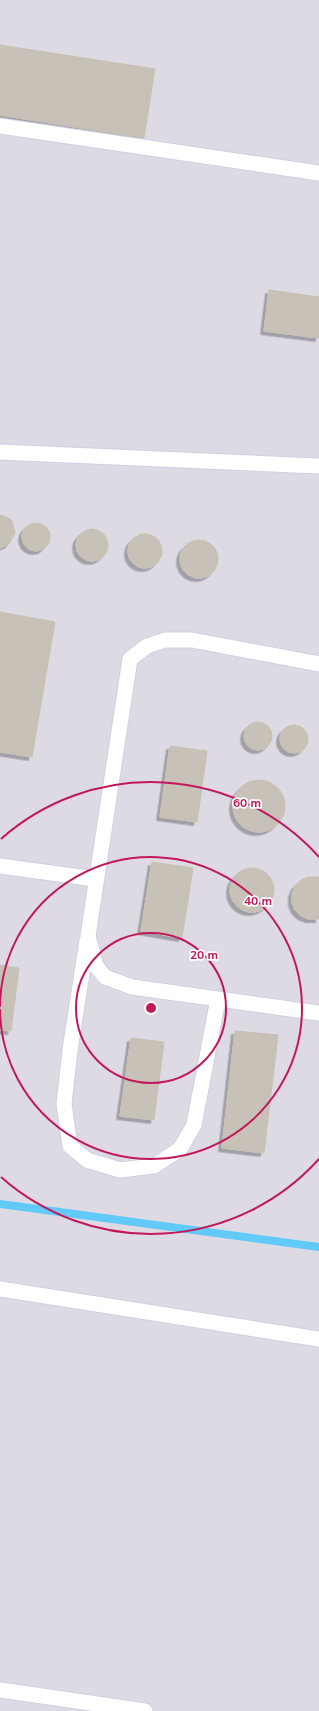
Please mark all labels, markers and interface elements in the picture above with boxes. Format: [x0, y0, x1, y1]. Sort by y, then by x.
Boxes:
text: 60 m [233, 795, 261, 811]
text: 40 m [244, 893, 272, 909]
text: 20 m [190, 947, 218, 963]
centre of rings [144, 1001, 158, 1015]

